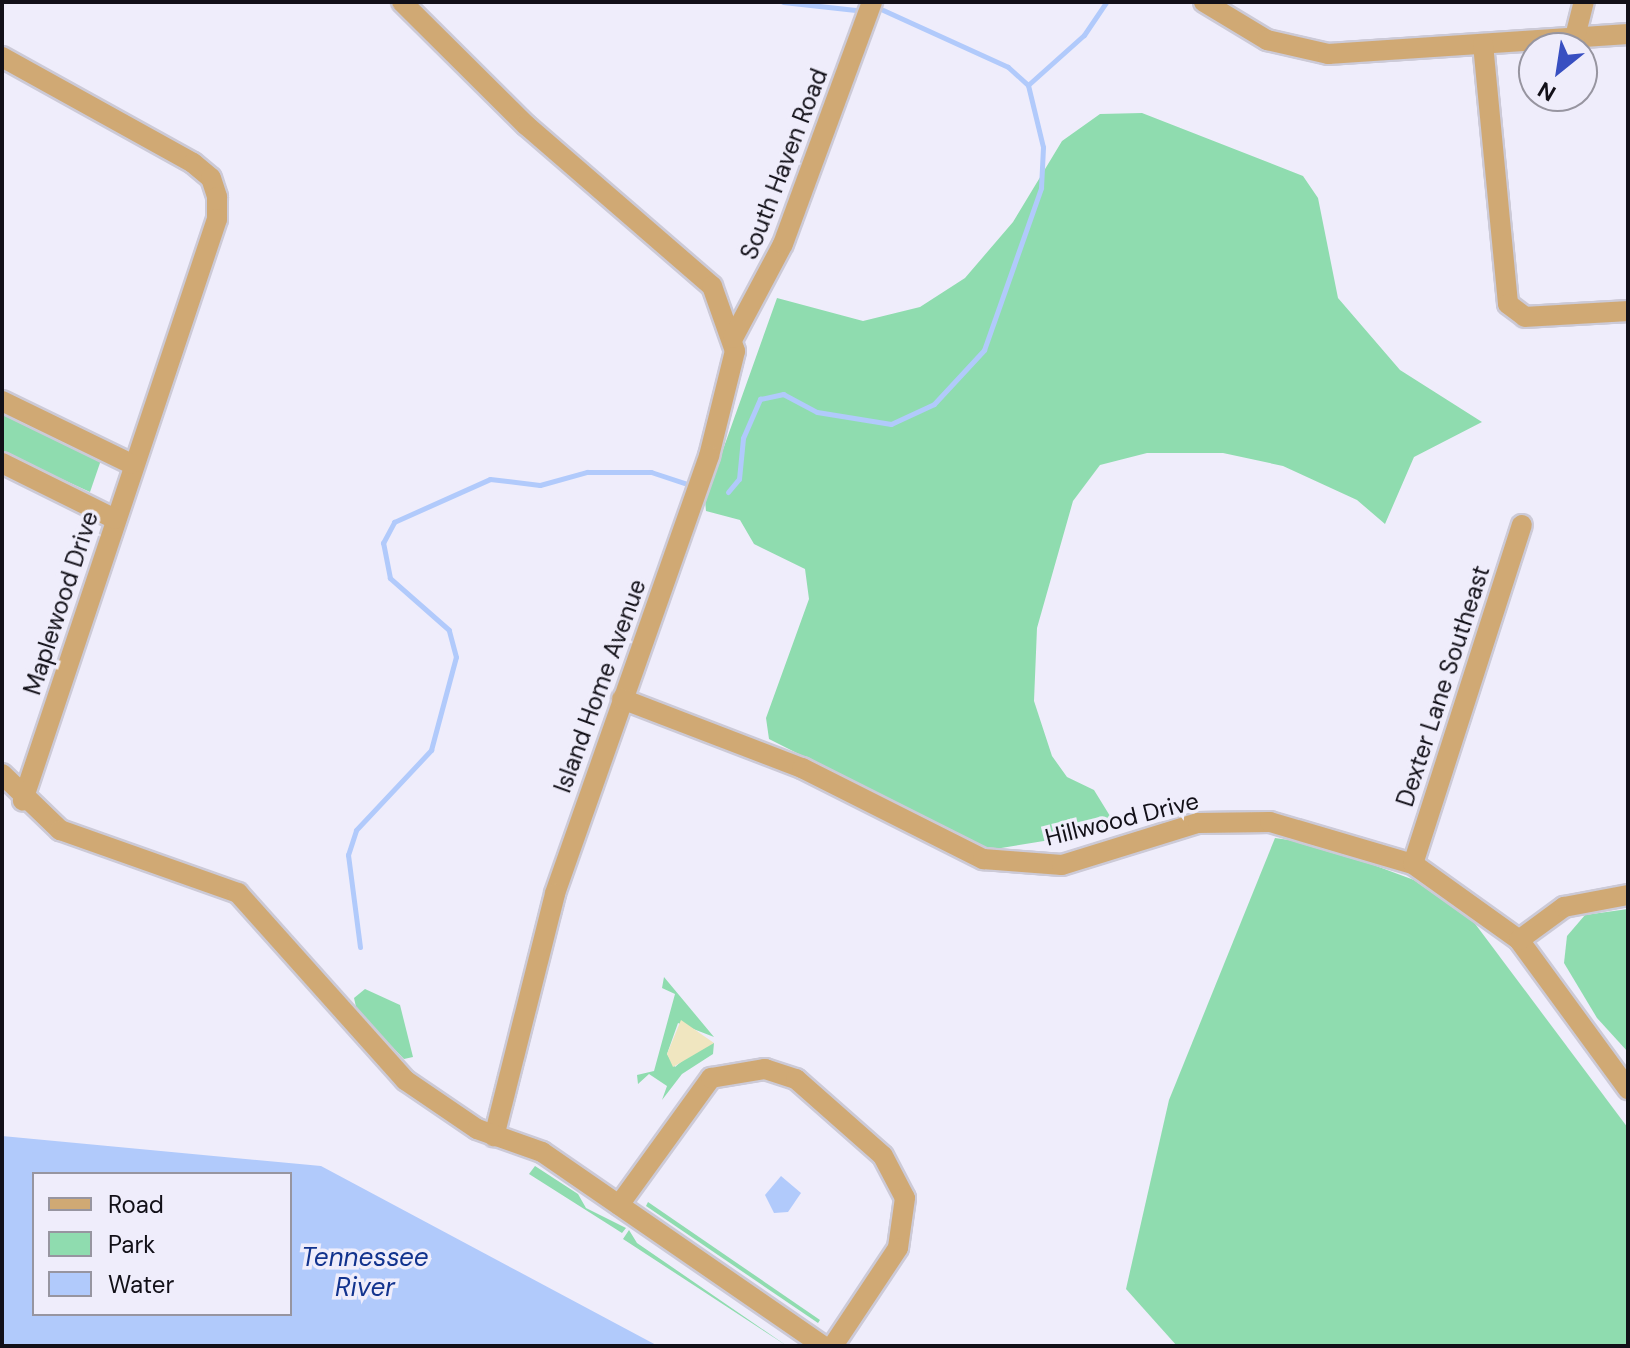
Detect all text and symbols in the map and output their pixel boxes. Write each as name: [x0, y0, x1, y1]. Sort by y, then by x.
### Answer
north arrow: [1518, 32, 1598, 112]
street label: South Haven Road: [734, 64, 834, 264]
text: N: [1533, 75, 1561, 108]
street label: Maplewood Drive: [18, 508, 104, 698]
street label: Dexter Lane Southeast: [1390, 562, 1496, 810]
street label: Island Home Avenue: [548, 575, 652, 797]
street label: Hillwood Drive: [1042, 786, 1202, 852]
legend: [32, 1172, 292, 1316]
text: Road: [108, 1189, 164, 1220]
text: Park: [108, 1229, 155, 1260]
water label: Tennessee River: [301, 1242, 429, 1304]
text: Water: [108, 1269, 174, 1300]

